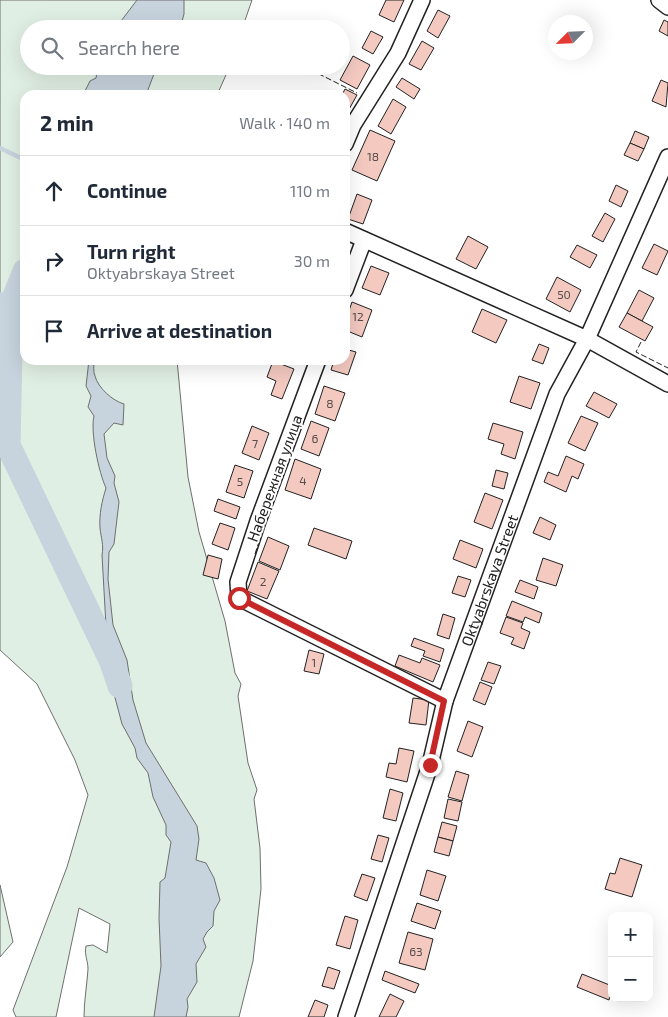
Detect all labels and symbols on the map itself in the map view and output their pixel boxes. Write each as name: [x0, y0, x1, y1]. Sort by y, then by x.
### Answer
north arrow: [548, 15, 593, 60]
house number: 18: [367, 149, 379, 163]
house number: 50: [557, 287, 571, 301]
house number: 12: [352, 309, 364, 323]
house number: 8: [326, 396, 334, 410]
street label: Набережная улица: [243, 412, 306, 544]
house number: 6: [312, 431, 319, 445]
house number: 7: [252, 436, 258, 450]
house number: 4: [299, 473, 307, 487]
house number: 5: [237, 474, 243, 488]
street label: Oktyabrskaya Street: [457, 512, 521, 648]
house number: 2: [260, 574, 267, 588]
route start: [228, 587, 251, 610]
house number: 1: [312, 655, 316, 669]
route end: [419, 754, 442, 777]
house number: 63: [409, 944, 423, 958]

